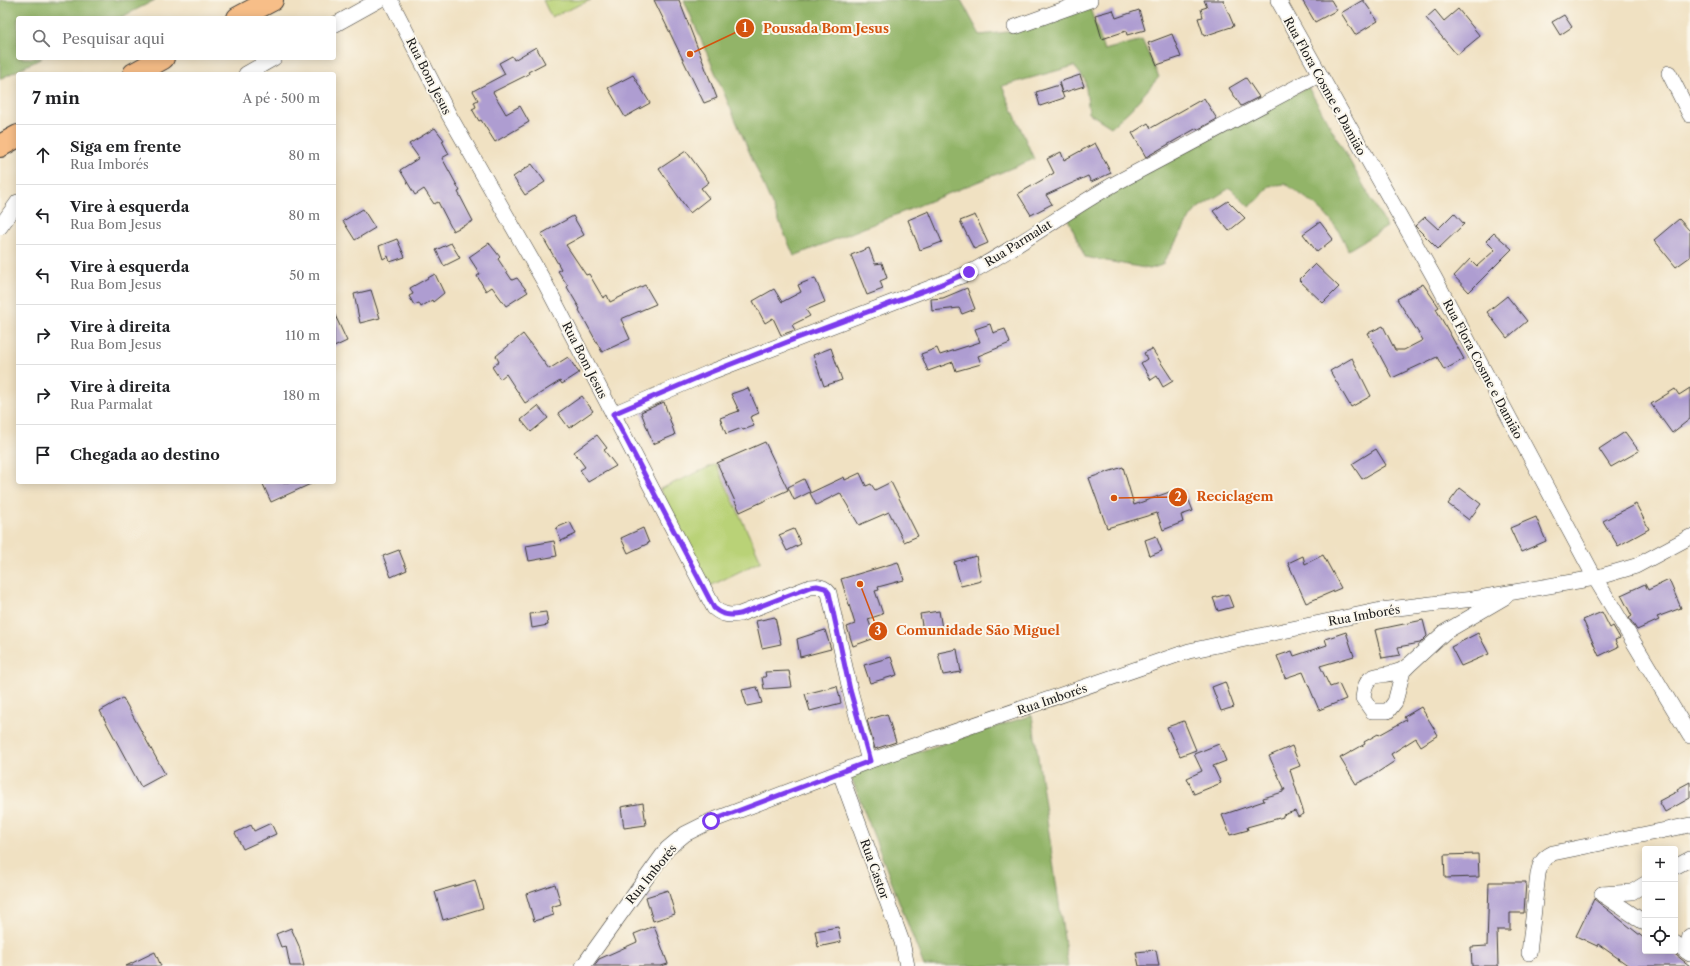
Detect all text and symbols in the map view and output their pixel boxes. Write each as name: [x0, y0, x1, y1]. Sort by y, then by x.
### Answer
street label: Rua Flora Cosme e Damião: [1281, 14, 1369, 158]
search box: [16, 16, 336, 60]
callout: Pousada Bom Jesus: [735, 16, 897, 41]
text: 1: [742, 20, 748, 35]
text: Pousada Bom Jesus: [763, 20, 889, 36]
icon: search: [30, 27, 52, 49]
text: Pesquisar aqui: [62, 29, 165, 48]
street label: Rua Bom Jesus: [403, 35, 455, 117]
text: 7 min: [32, 88, 80, 108]
text: A pé · 500 m: [242, 90, 320, 106]
text: Siga em frente: [70, 137, 181, 156]
icon: ahead: [32, 144, 54, 166]
text: 80 m: [288, 147, 320, 163]
text: Rua Imborés: [70, 156, 149, 172]
text: Vire à esquerda: [70, 197, 189, 216]
icon: left: [32, 204, 54, 226]
text: 80 m: [288, 207, 320, 223]
text: Rua Bom Jesus: [70, 216, 161, 232]
street label: Rua Parmalat: [982, 216, 1055, 270]
text: Vire à esquerda: [70, 257, 189, 276]
route end: [960, 263, 978, 281]
icon: left: [32, 264, 54, 286]
text: 50 m: [289, 267, 320, 283]
text: Rua Bom Jesus: [70, 276, 161, 292]
street label: Rua Flora Cosme e Damião: [1440, 297, 1526, 441]
text: Vire à direita: [70, 317, 170, 336]
street label: Rua Bom Jesus: [559, 319, 611, 401]
icon: right: [32, 324, 54, 346]
text: 110 m: [285, 327, 320, 343]
text: Rua Bom Jesus: [70, 336, 161, 352]
text: Vire à direita: [70, 377, 170, 396]
icon: right: [32, 384, 54, 406]
text: 180 m: [283, 387, 320, 403]
text: Rua Parmalat: [70, 396, 153, 412]
icon: arrive: [32, 444, 54, 466]
text: Chegada ao destino: [70, 445, 220, 464]
callout: Reciclagem: [1168, 484, 1281, 509]
text: Reciclagem: [1197, 488, 1273, 504]
text: 2: [1174, 489, 1182, 504]
street label: Rua Imborés: [1327, 601, 1401, 629]
callout: Comunidade São Miguel: [868, 618, 1068, 643]
text: Comunidade São Miguel: [896, 622, 1060, 638]
text: 3: [875, 623, 882, 638]
street label: Rua Imborés: [1015, 680, 1089, 718]
route start: [702, 812, 720, 830]
street label: Rua Castor: [857, 837, 893, 901]
street label: Rua Imborés: [622, 841, 680, 907]
map controls: [1642, 846, 1678, 954]
button: +: [1642, 846, 1678, 882]
button: −: [1642, 882, 1678, 918]
button: locate: [1642, 918, 1678, 954]

